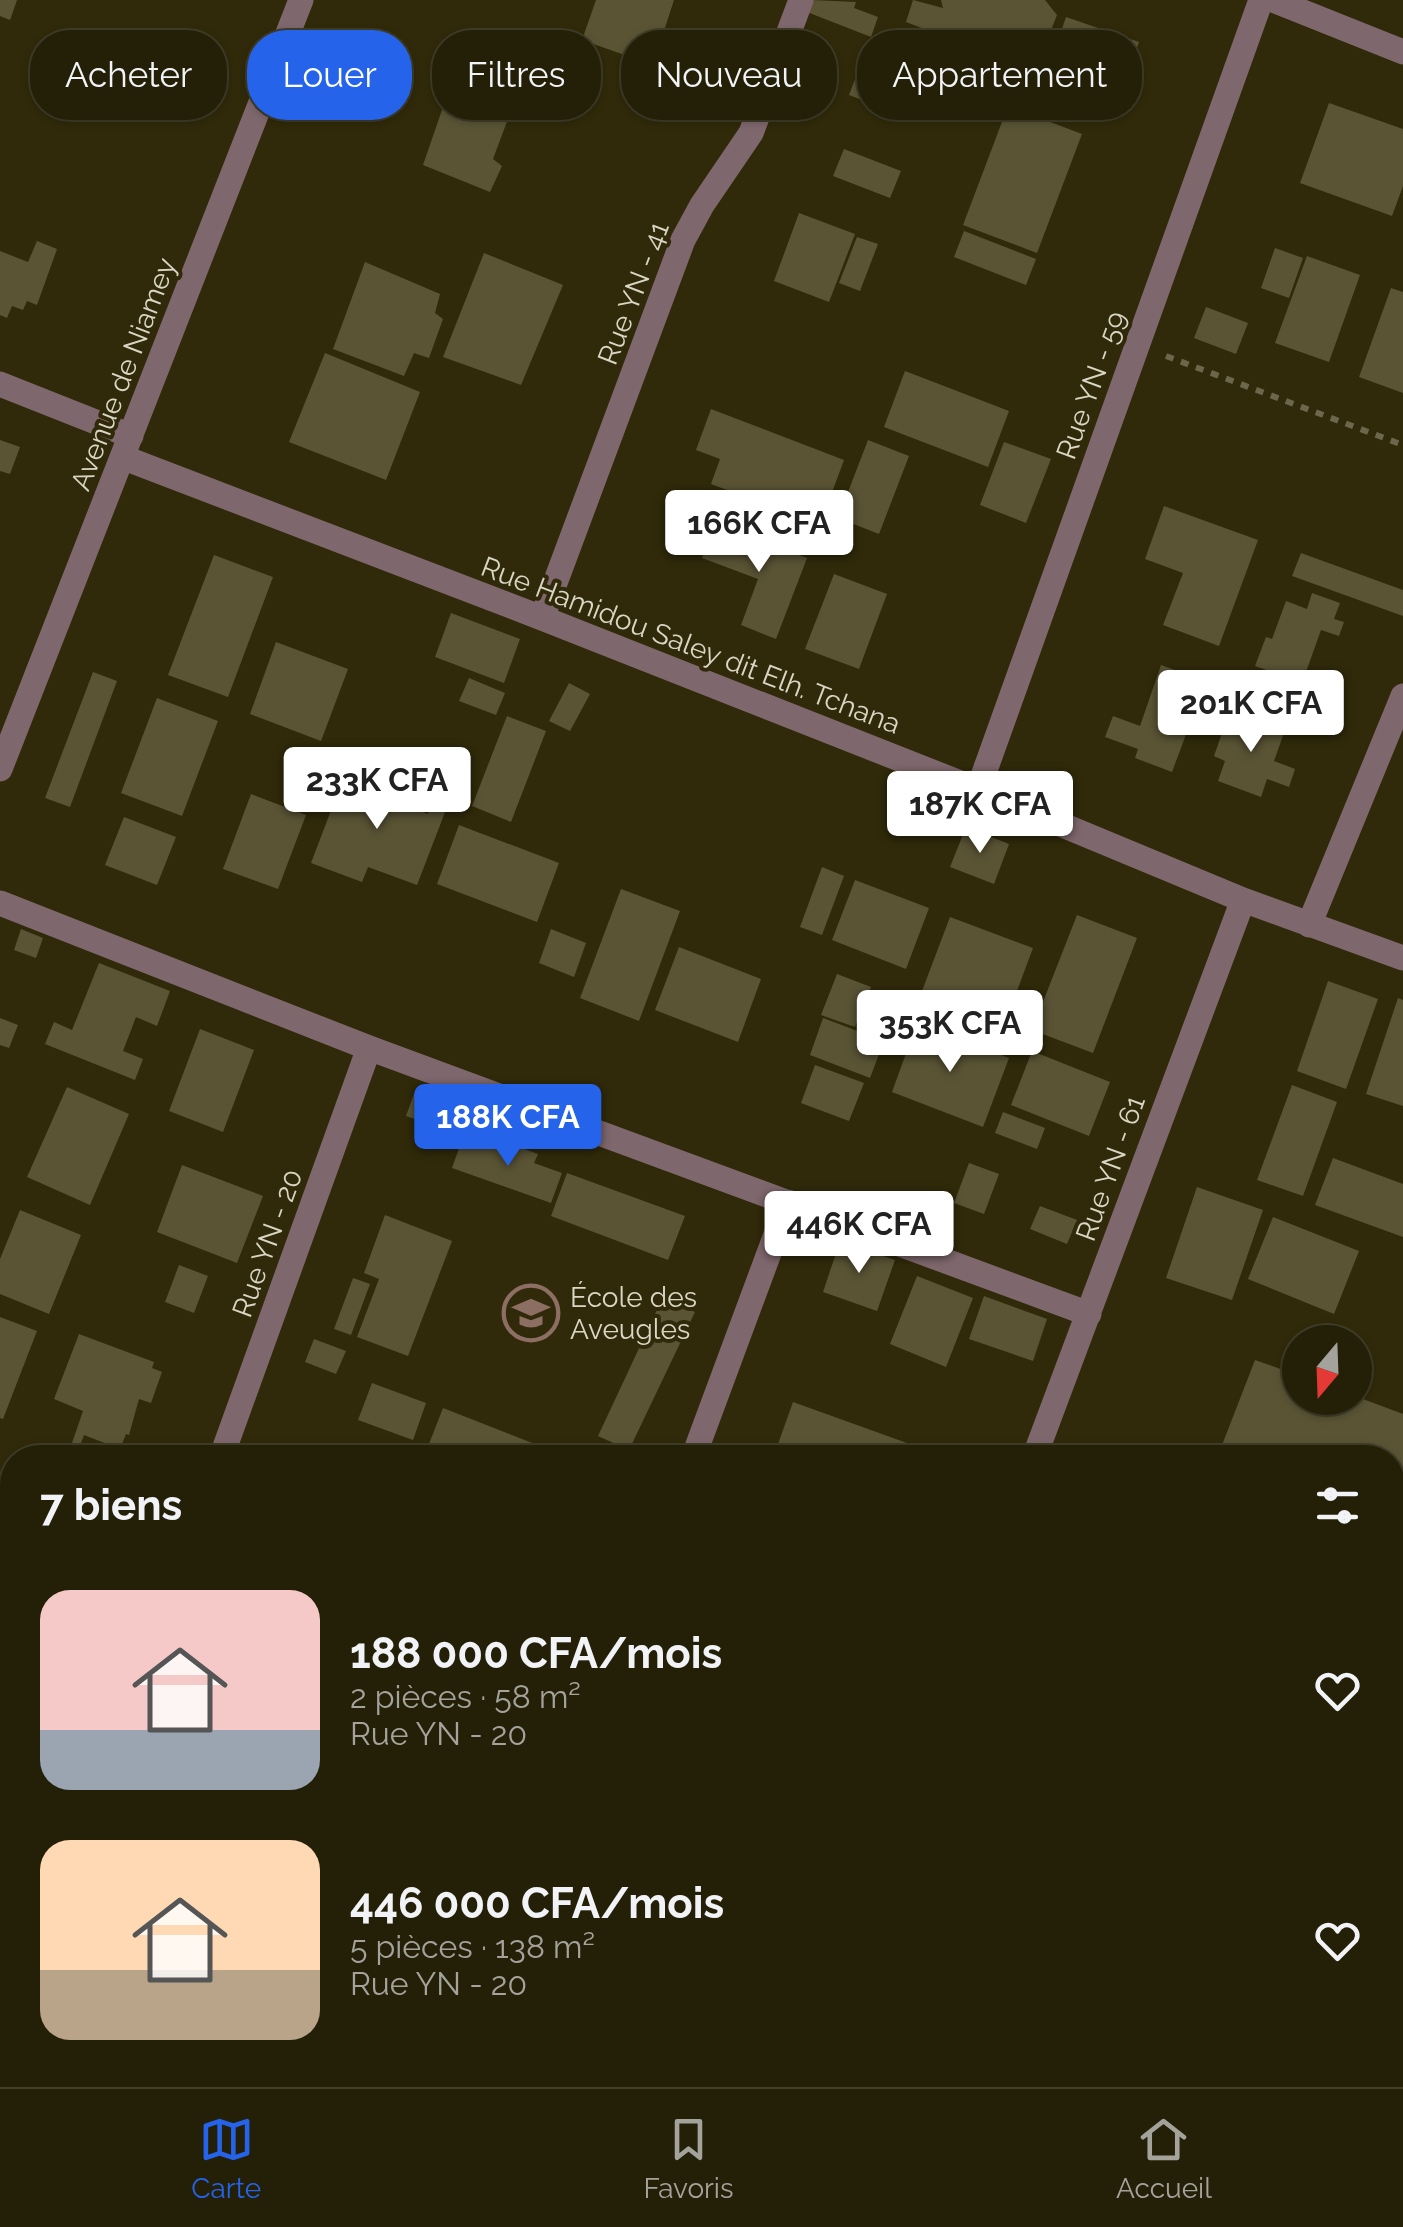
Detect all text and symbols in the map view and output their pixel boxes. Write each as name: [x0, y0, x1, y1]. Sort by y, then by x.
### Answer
chip: Acheter: [30, 30, 227, 120]
chip: Louer: [247, 30, 412, 120]
chip: Filtres: [432, 30, 601, 120]
chip: Nouveau: [621, 30, 837, 120]
chip: Appartement: [857, 30, 1142, 120]
street label: Rue YN - 41: [591, 217, 676, 369]
street label: Avenue de Niamey: [64, 253, 183, 495]
street label: Rue YN - 59: [1049, 307, 1133, 464]
pin: 166K CFA: [656, 490, 862, 575]
text: 166K CFA: [687, 504, 831, 541]
street label: Rue Hamidou Saley dit Elh. Tchana: [477, 550, 905, 741]
pin: 201K CFA: [1148, 670, 1354, 755]
text: 201K CFA: [1180, 684, 1322, 721]
pin: 233K CFA: [274, 747, 480, 832]
text: 233K CFA: [306, 761, 448, 798]
pin: 187K CFA: [877, 771, 1083, 856]
text: 187K CFA: [909, 785, 1051, 822]
pin: 353K CFA: [847, 990, 1053, 1075]
text: 353K CFA: [879, 1004, 1021, 1041]
pin: 188K CFA: [405, 1084, 611, 1169]
street label: Rue YN - 61: [1069, 1091, 1152, 1245]
text: 188K CFA: [436, 1098, 580, 1135]
street label: Rue YN - 20: [225, 1165, 309, 1322]
pin: 446K CFA: [756, 1191, 962, 1276]
text: 446K CFA: [787, 1205, 931, 1242]
place label: École des Aveugles: [570, 1281, 697, 1346]
school or university icon: École des Aveugles: [501, 1283, 561, 1343]
north arrow: [1282, 1325, 1372, 1415]
map controls: [1282, 1325, 1372, 1415]
icon: filters: [1310, 1478, 1365, 1533]
text: 7 biens: [40, 1481, 182, 1530]
text: 188 000 CFA/mois: [350, 1629, 722, 1678]
icon: home: [120, 1630, 240, 1750]
icon: heart: [1310, 1663, 1365, 1718]
text: 2 pièces · 58 m²: [350, 1678, 581, 1715]
text: Rue YN - 20: [350, 1715, 527, 1752]
text: 446 000 CFA/mois: [350, 1879, 724, 1928]
icon: home: [120, 1880, 240, 2000]
icon: heart: [1310, 1913, 1365, 1968]
text: 5 pièces · 138 m²: [350, 1928, 595, 1965]
text: Rue YN - 20: [350, 1965, 527, 2002]
tab: Carte: [191, 2112, 261, 2205]
tab: Favoris: [643, 2112, 734, 2205]
tab: Accueil: [1116, 2112, 1212, 2205]

